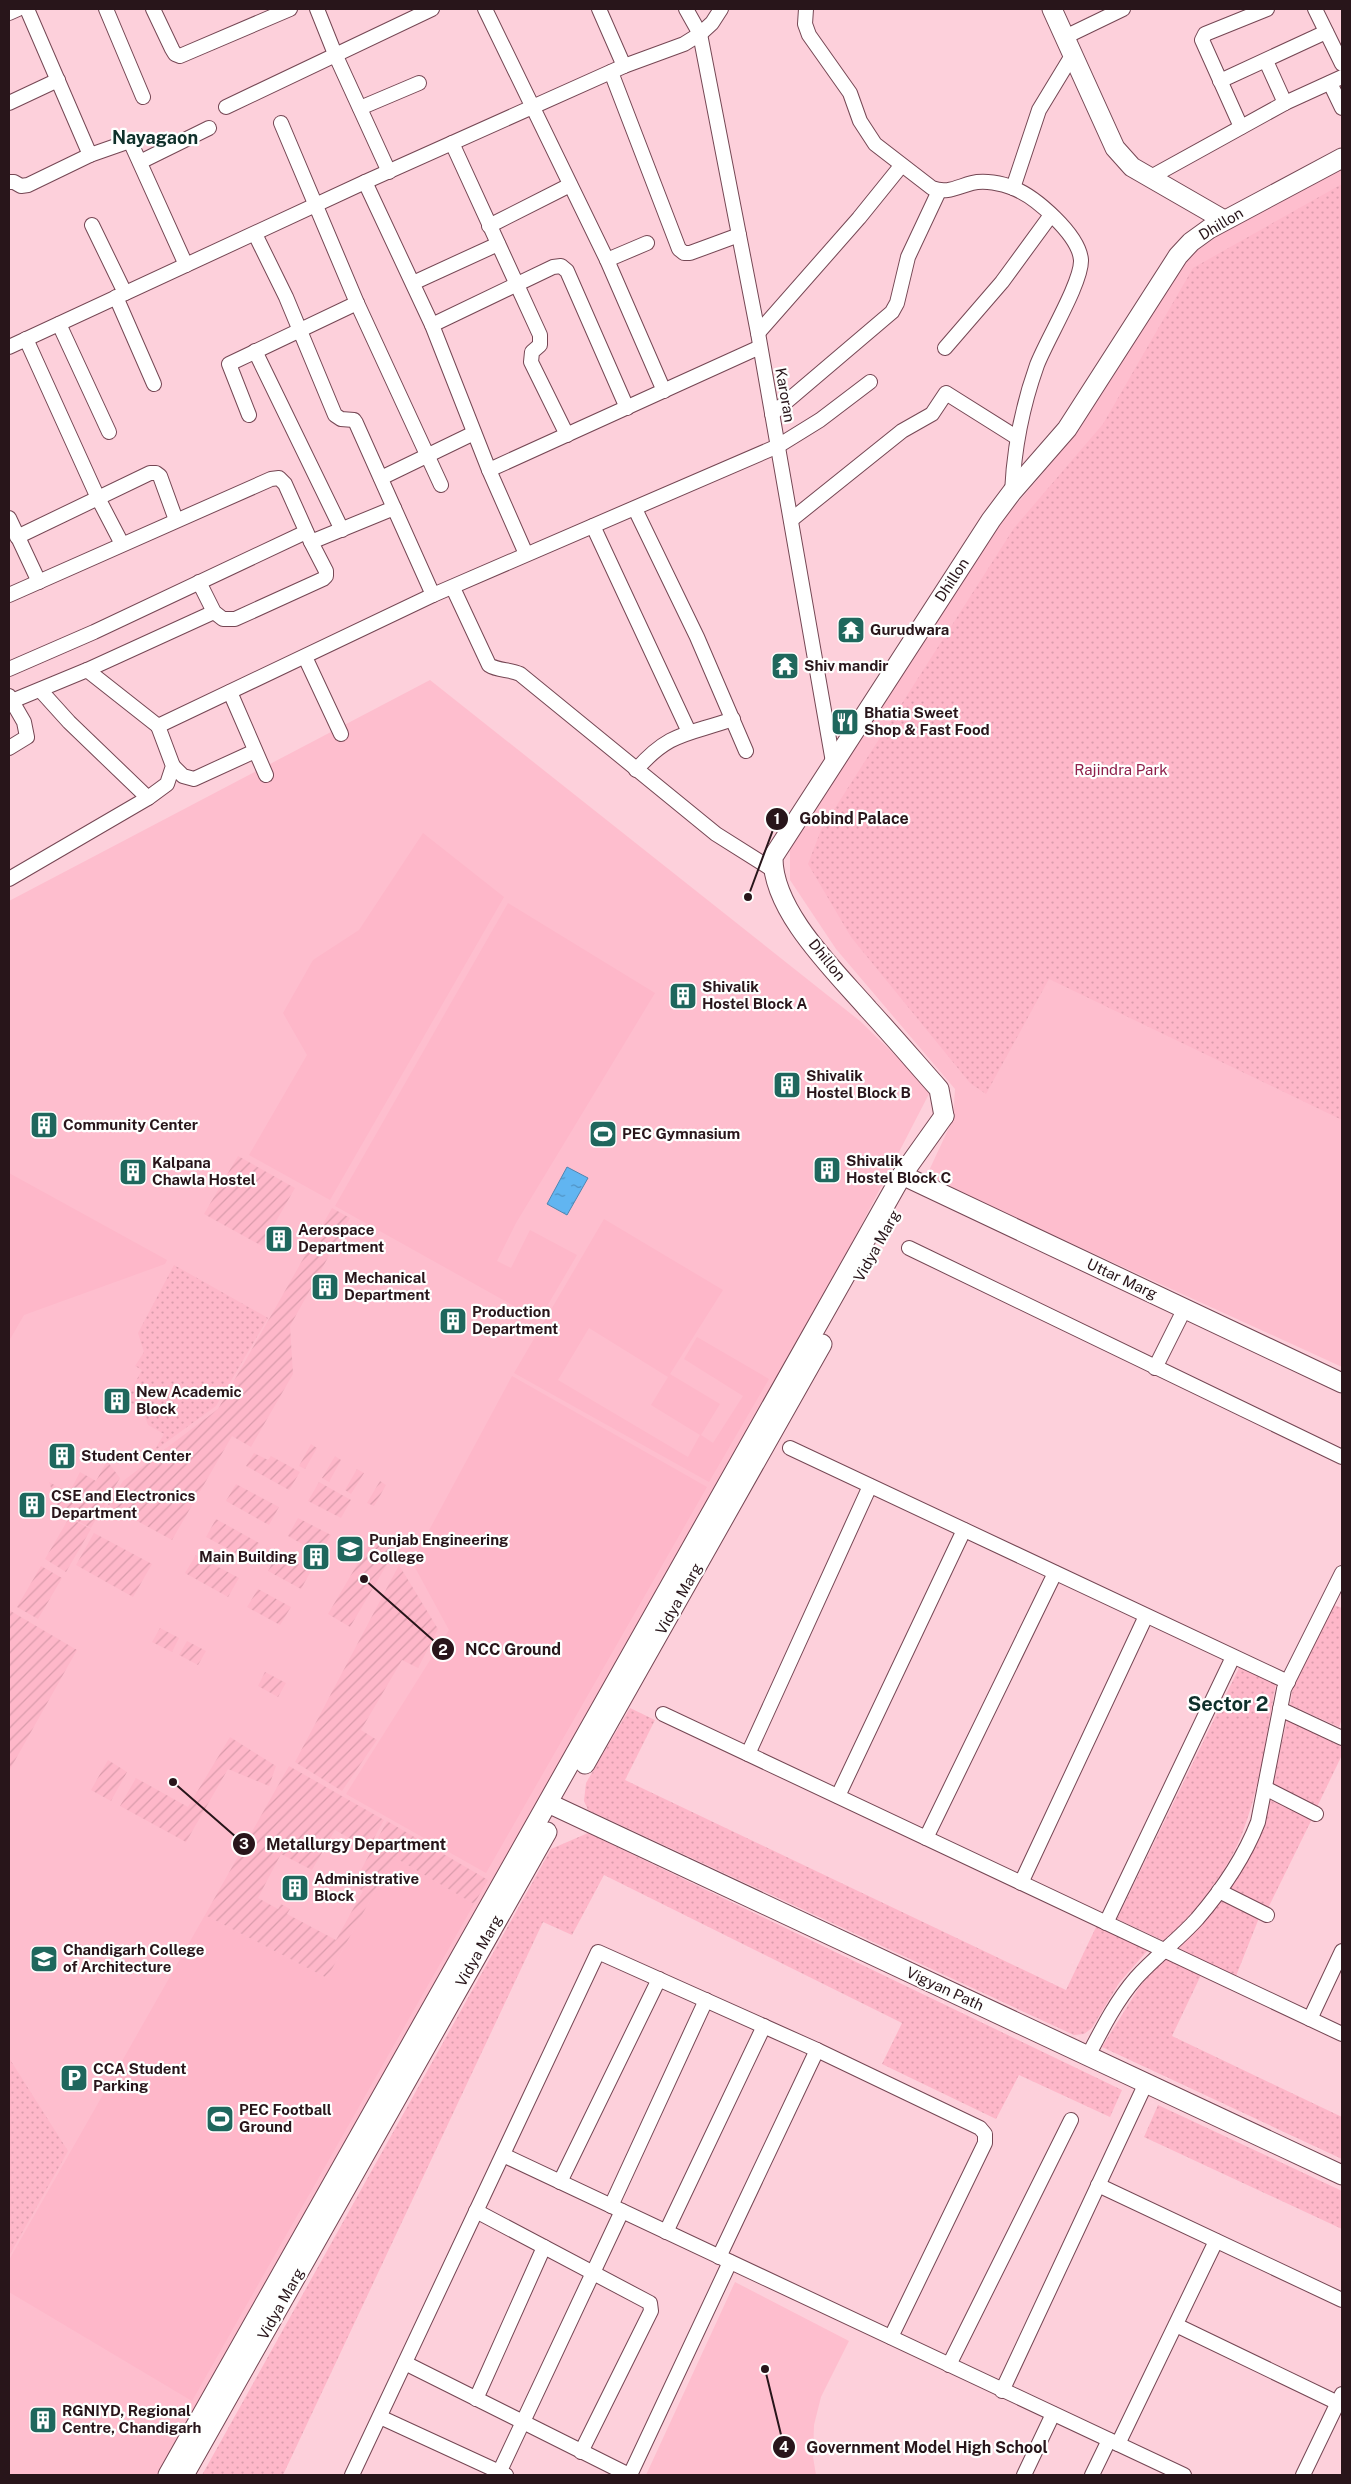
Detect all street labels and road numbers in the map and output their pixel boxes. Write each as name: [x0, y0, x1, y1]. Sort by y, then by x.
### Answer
street label: Dhillon: [1196, 204, 1246, 243]
street label: Karoran: [772, 366, 799, 424]
street label: Dhillon: [931, 555, 972, 605]
street label: Dhillon: [806, 935, 849, 984]
street label: Vidya Marg: [850, 1207, 903, 1284]
street label: Uttar Marg: [1084, 1255, 1160, 1302]
street label: Vidya Marg: [652, 1560, 705, 1637]
street label: Vidya Marg: [452, 1912, 505, 1989]
street label: Vigyan Path: [904, 1963, 987, 2014]
street label: Vidya Marg: [254, 2265, 307, 2342]

